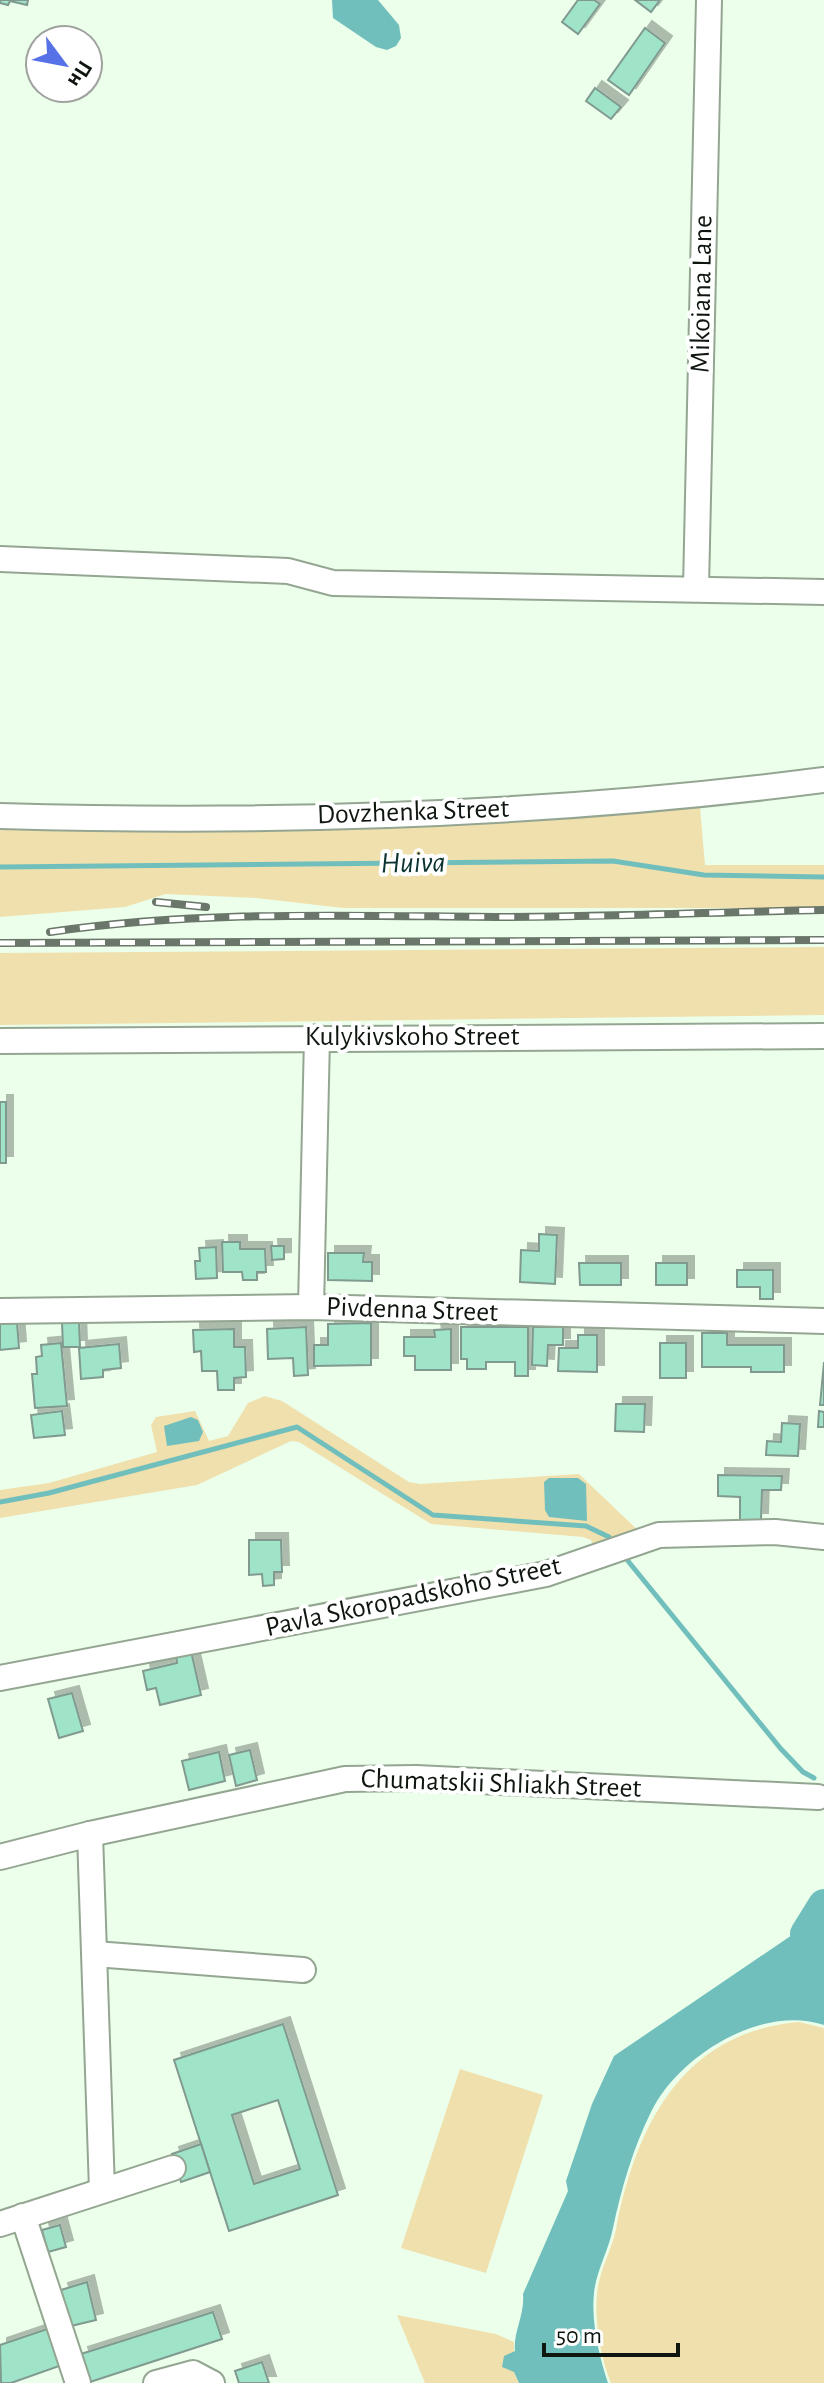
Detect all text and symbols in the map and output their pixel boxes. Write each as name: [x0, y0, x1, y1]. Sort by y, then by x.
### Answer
north arrow: [24, 24, 104, 104]
text: Пн: [64, 57, 97, 91]
street label: Mikoiana Lane: [687, 215, 717, 373]
street label: Dovzhenka Street: [316, 795, 510, 829]
water label: Huiva: [380, 847, 446, 879]
street label: Kulykivskoho Street: [305, 1023, 519, 1051]
street label: Pivdenna Street: [325, 1293, 499, 1327]
street label: Pavla Skoropadskoho Street: [263, 1552, 563, 1642]
street label: Chumatskii Shliakh Street: [360, 1765, 642, 1803]
scale bar: [544, 2307, 678, 2357]
text: 50 m: [556, 2324, 602, 2348]

